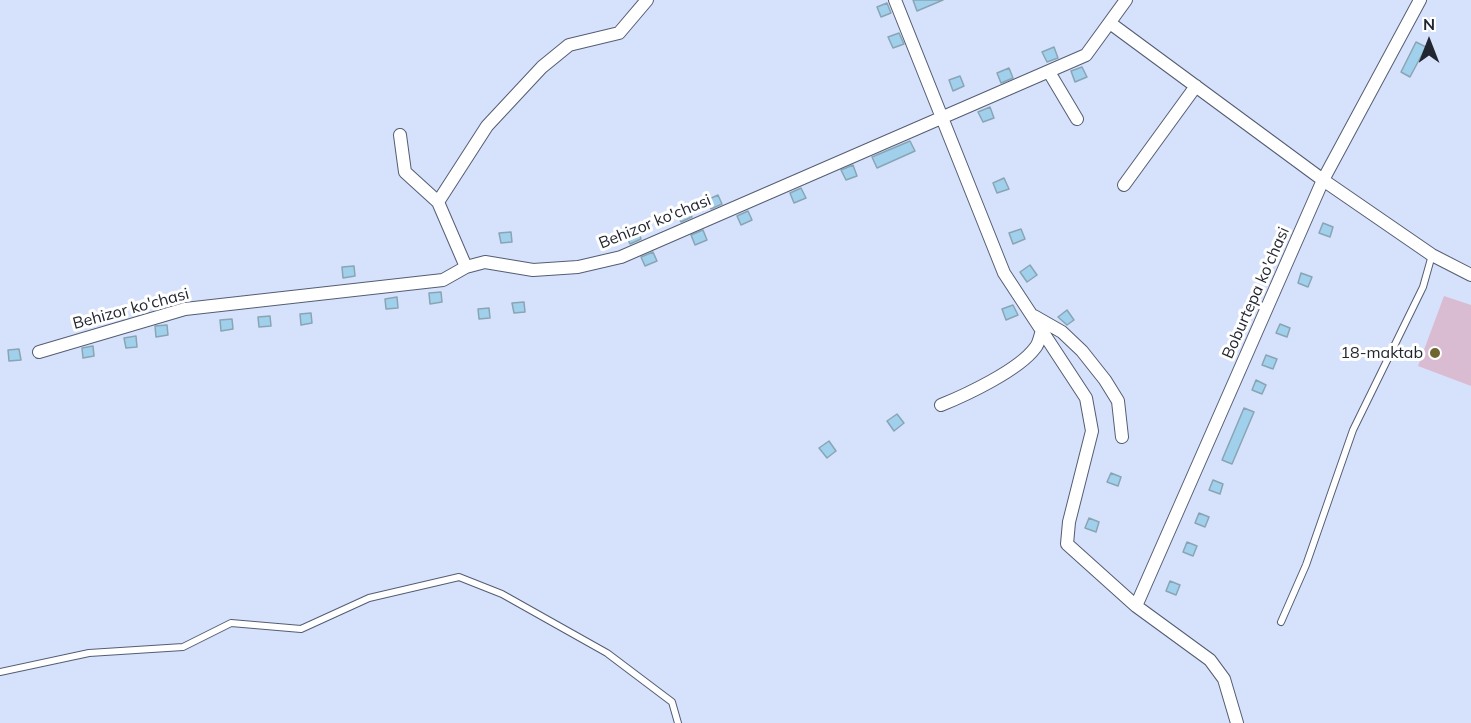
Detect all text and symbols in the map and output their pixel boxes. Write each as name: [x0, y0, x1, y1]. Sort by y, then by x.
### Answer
north arrow: [1399, 12, 1459, 72]
text: N: [1423, 14, 1435, 34]
street label: Behizor ko'chasi: [596, 191, 714, 253]
street label: Boburtepa ko'chasi: [1218, 224, 1294, 362]
street label: Behizor ko'chasi: [71, 284, 191, 334]
place label: 18-maktab: [1340, 343, 1423, 363]
marker: 18-maktab: [1428, 346, 1442, 360]

